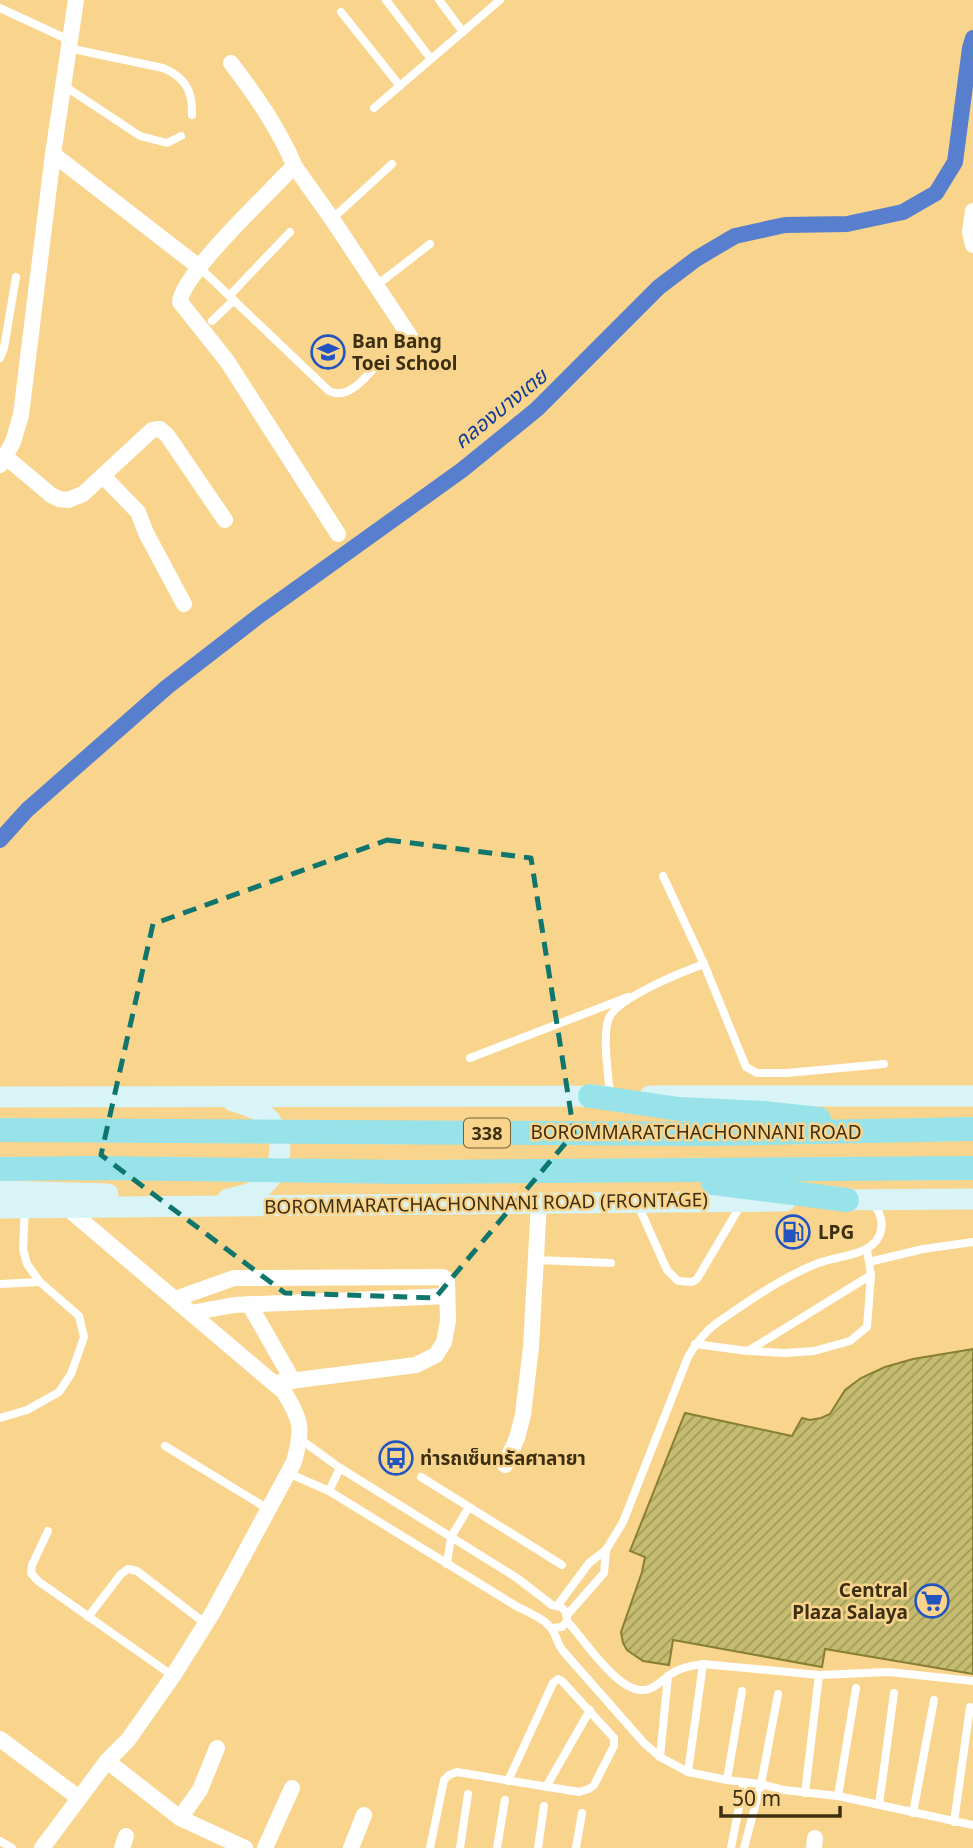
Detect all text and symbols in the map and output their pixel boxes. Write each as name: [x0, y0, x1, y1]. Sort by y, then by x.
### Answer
place label: Ban Bang Toei School: [352, 328, 458, 376]
school or university icon: Ban Bang Toei School: [309, 333, 347, 371]
water label: คลองบางเตย: [447, 361, 554, 454]
road number: 338: [464, 1118, 510, 1148]
street label: BOROMMARATCHACHONNANI ROAD: [530, 1119, 862, 1145]
street label: BOROMMARATCHACHONNANI ROAD (FRONTAGE): [264, 1186, 708, 1220]
fuel station icon: LPG: [774, 1213, 812, 1251]
place label: LPG: [818, 1219, 854, 1245]
bus stop icon: ท่ารถเซ็นทรัลศาลายา: [377, 1439, 415, 1477]
place label: ท่ารถเซ็นทรัลศาลายา: [420, 1445, 586, 1471]
place label: Central Plaza Salaya: [792, 1577, 908, 1625]
supermarket icon: Central Plaza Salaya: [913, 1582, 951, 1620]
scale bar: [721, 1774, 840, 1818]
text: 50 m: [732, 1784, 781, 1812]

